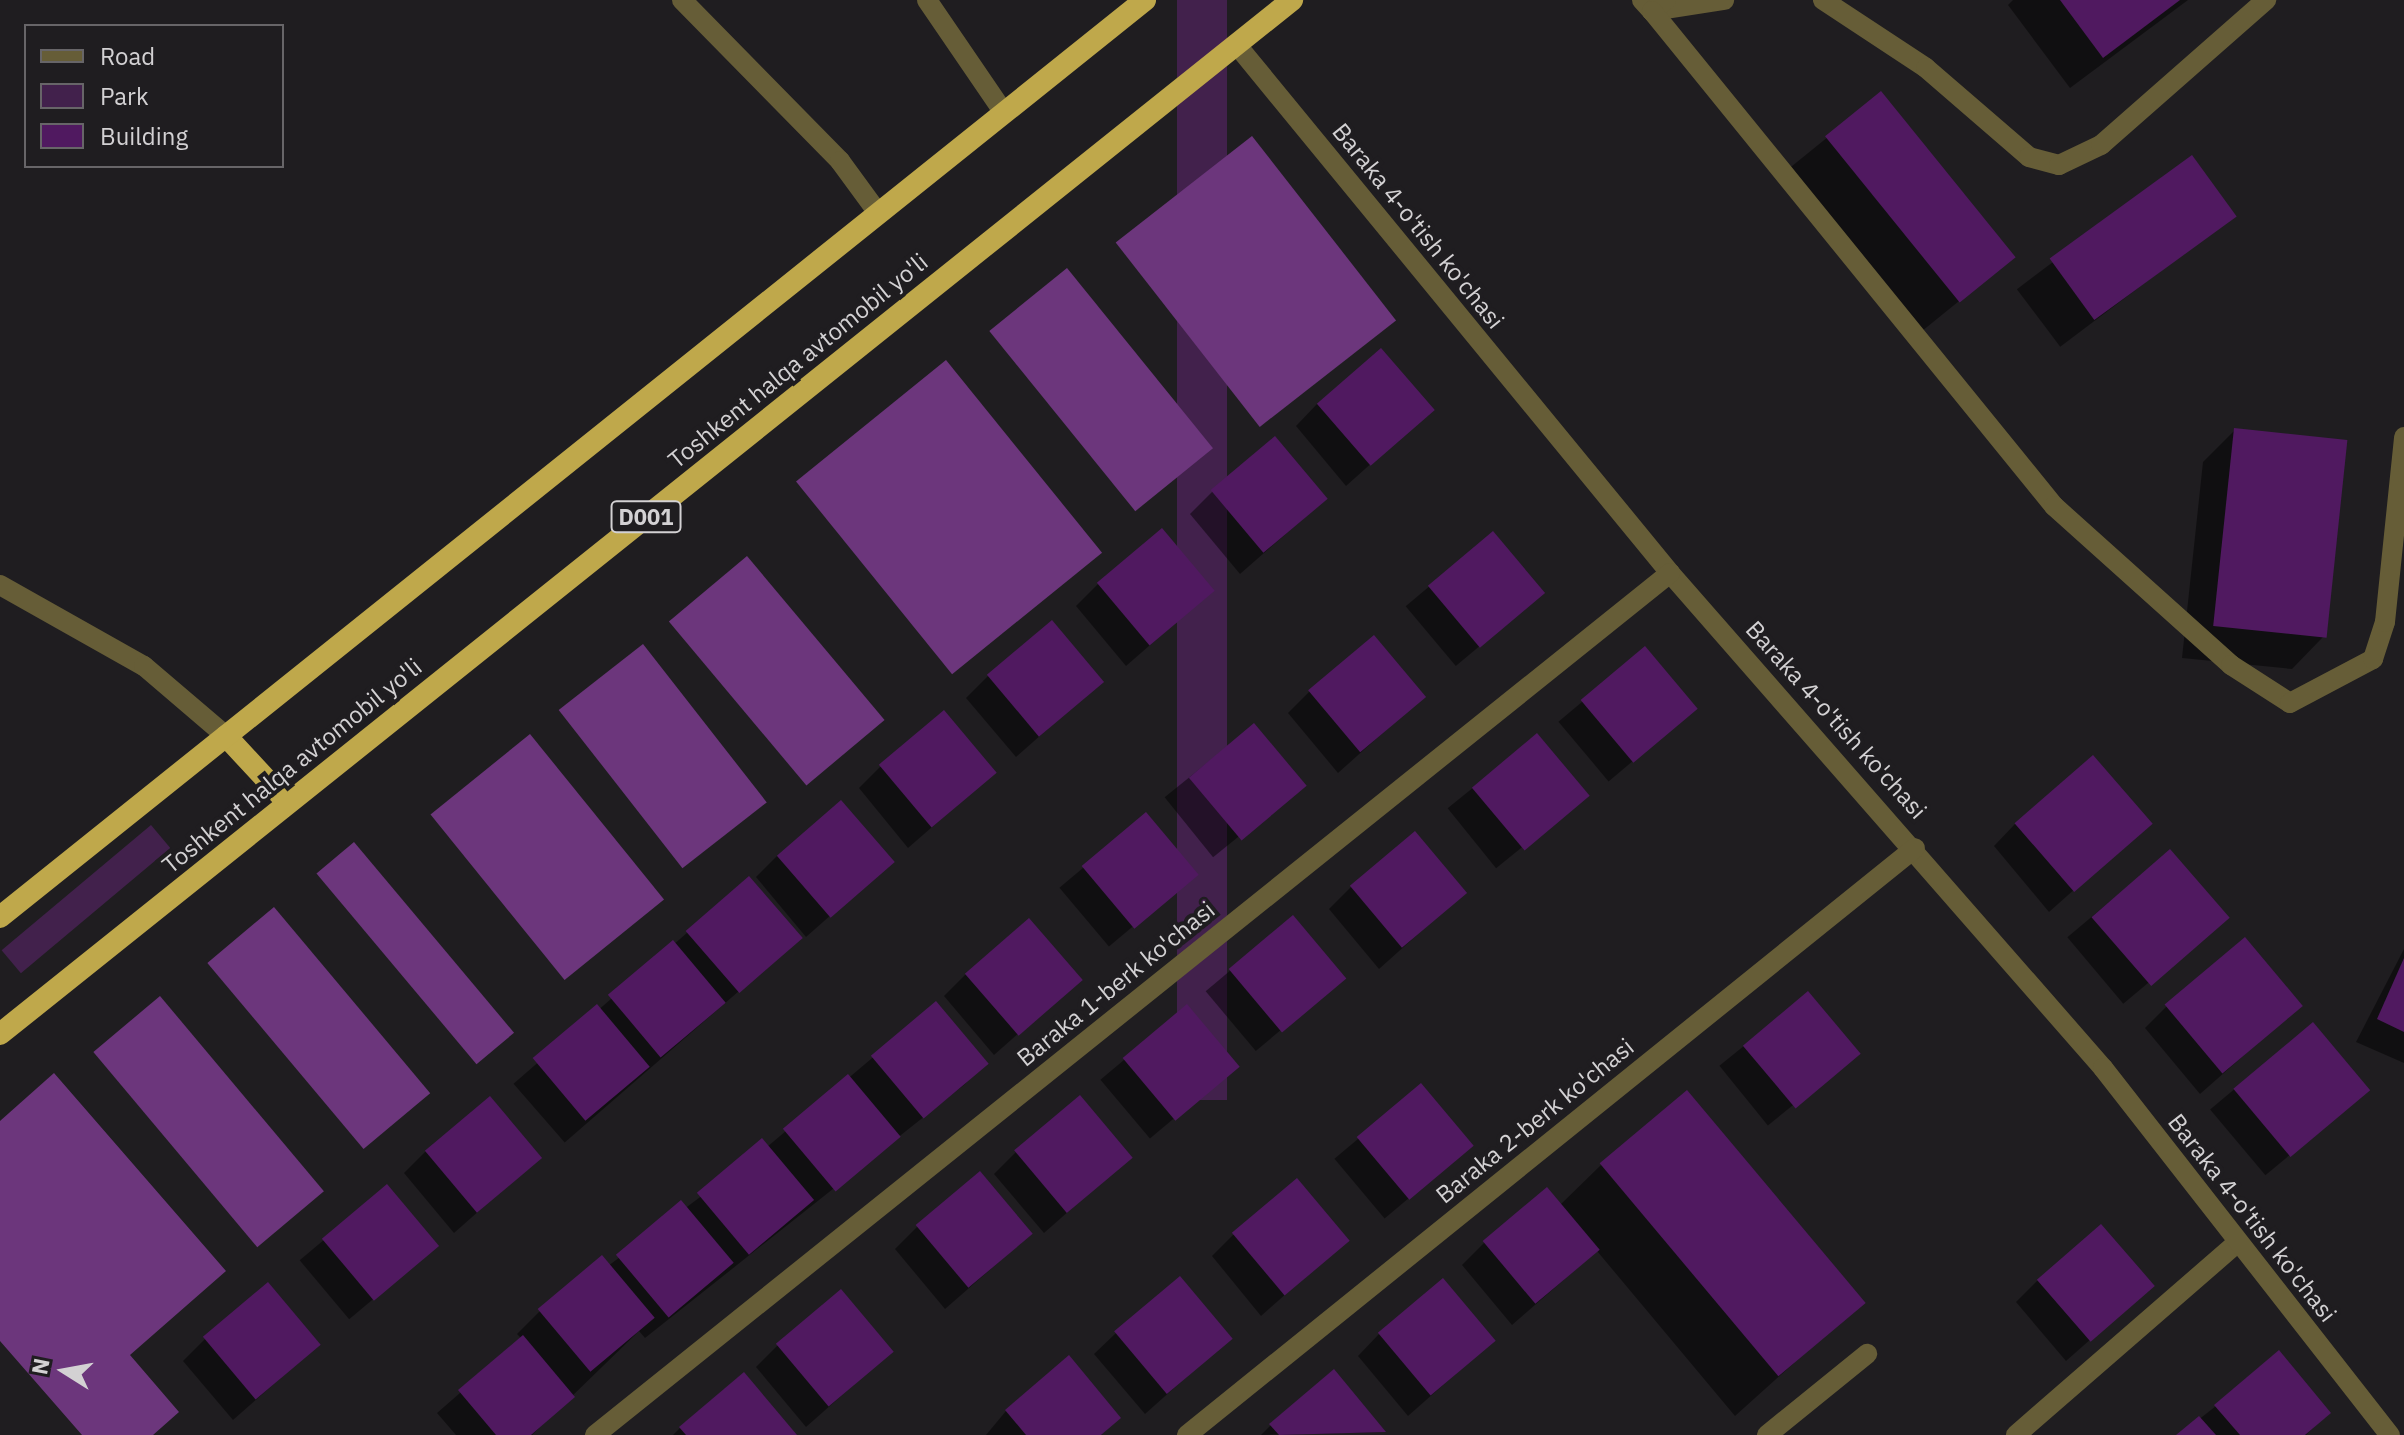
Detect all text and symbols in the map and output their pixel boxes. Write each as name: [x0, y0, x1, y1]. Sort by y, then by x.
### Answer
legend: [24, 24, 284, 168]
text: Road: [100, 40, 155, 72]
text: Park: [100, 80, 149, 112]
street label: Baraka 4-o'tish ko'chasi: [1326, 117, 1510, 335]
text: Building: [100, 120, 188, 152]
street label: Toshkent halqa avtomobil yo'li: [663, 247, 933, 475]
road number: D001: [610, 499, 682, 535]
street label: Baraka 4-o'tish ko'chasi: [1740, 615, 1932, 825]
street label: Toshkent halqa avtomobil yo'li: [157, 652, 427, 880]
street label: Baraka 1-berk ko'chasi: [1011, 895, 1221, 1073]
street label: Baraka 2-berk ko'chasi: [1430, 1032, 1640, 1210]
street label: Baraka 4-o'tish ko'chasi: [2162, 1108, 2342, 1328]
north arrow: [24, 1331, 104, 1411]
text: N: [24, 1356, 56, 1377]

